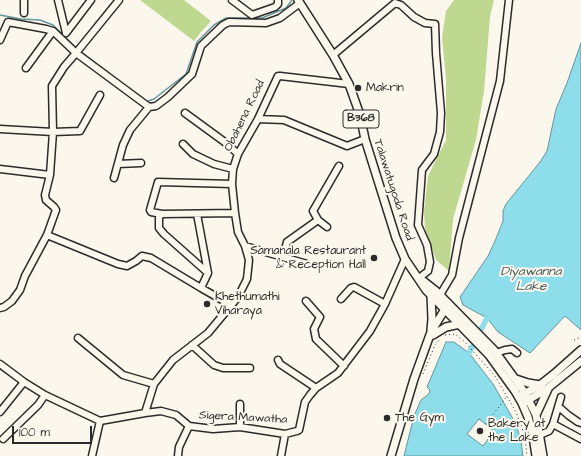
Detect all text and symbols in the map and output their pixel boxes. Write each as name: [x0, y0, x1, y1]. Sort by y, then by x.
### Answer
street label: Obahena Road: [221, 78, 269, 154]
place label: Makrin: [366, 81, 404, 95]
marker: Makrin: [353, 83, 363, 93]
road number: B368: [343, 110, 379, 128]
street label: Talawatugoda Road: [370, 137, 416, 243]
place label: Samanala Restaurant & Reception Hall: [250, 244, 366, 272]
marker: Samanala Restaurant & Reception Hall: [369, 253, 379, 263]
water label: Diyawanna Lake: [501, 264, 561, 295]
place label: Khethumathi Viharaya: [215, 290, 280, 318]
marker: Khethumathi Viharaya: [202, 299, 212, 309]
street label: Sigera Mawatha: [198, 408, 288, 428]
place label: The Gym: [395, 411, 444, 425]
marker: The Gym: [382, 413, 392, 423]
place label: Bakery at the Lake: [488, 417, 545, 445]
scale bar: [14, 418, 94, 444]
text: 100 m: [19, 424, 50, 441]
marker: Bakery at the Lake: [475, 426, 485, 436]

